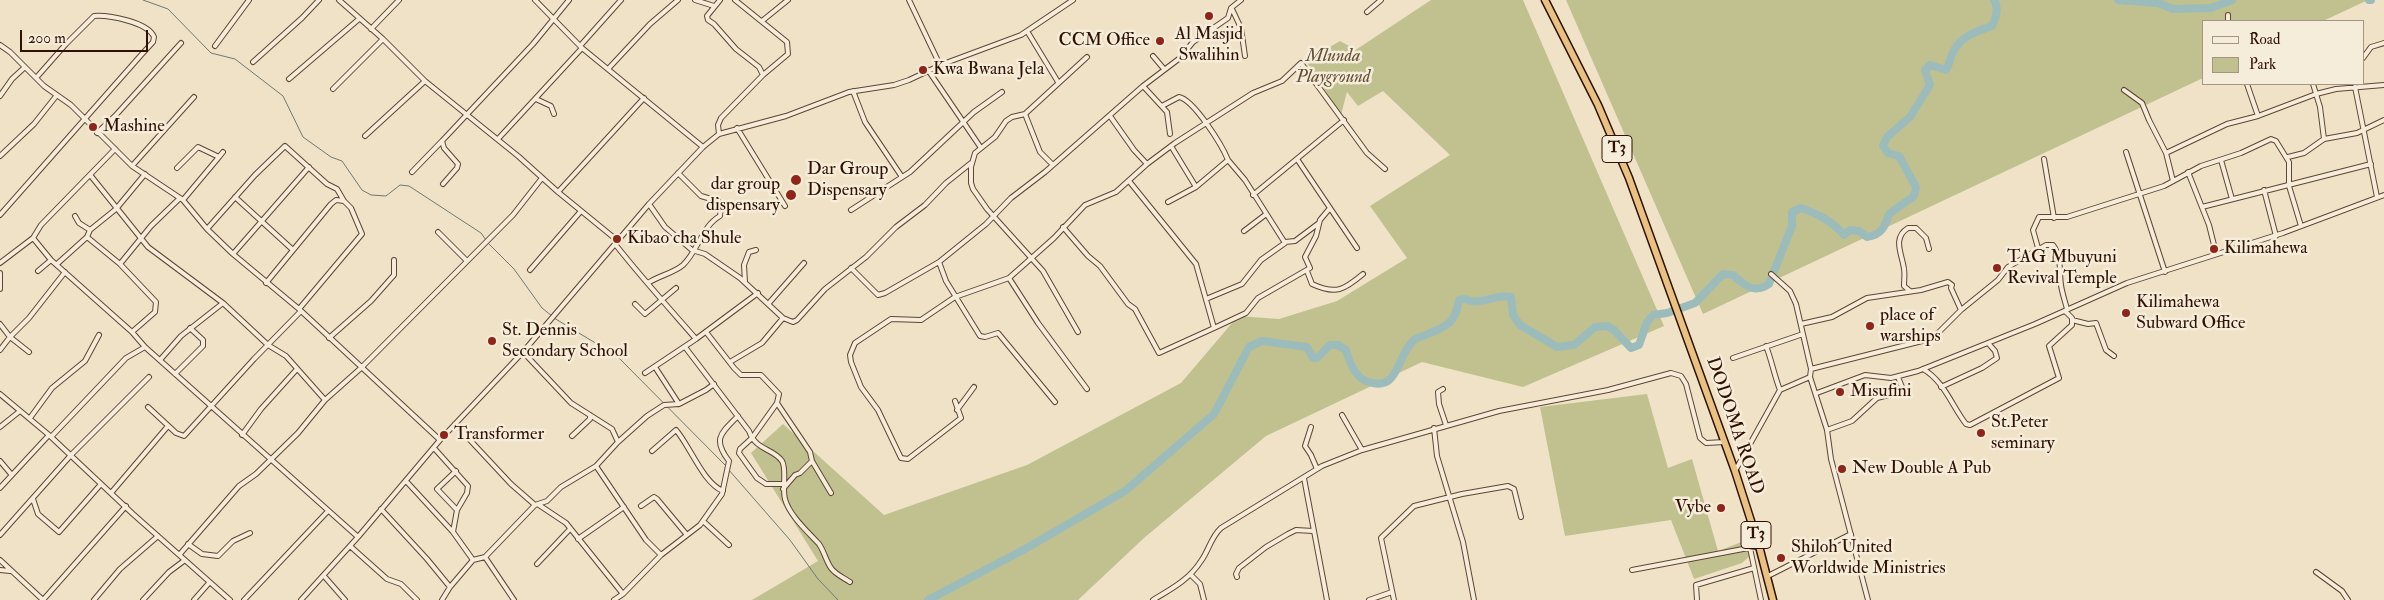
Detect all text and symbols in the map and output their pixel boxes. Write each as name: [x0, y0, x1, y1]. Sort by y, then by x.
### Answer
marker: Al Masjid Swalihin: [1203, 10, 1215, 22]
scale bar: [22, 20, 150, 52]
legend: [2202, 20, 2364, 85]
place label: Al Masjid Swalihin: [1175, 24, 1243, 66]
text: 200 m: [28, 29, 66, 48]
place label: CCM Office: [1058, 30, 1150, 52]
text: Road: [2249, 30, 2280, 49]
marker: CCM Office: [1154, 35, 1166, 47]
park label: Mlunda Playground: [1296, 46, 1370, 88]
text: Park: [2249, 55, 2276, 74]
place label: Kwa Bwana Jela: [933, 59, 1044, 81]
marker: Kwa Bwana Jela: [917, 64, 929, 76]
place label: Mashine: [103, 116, 165, 138]
marker: Mashine: [87, 121, 99, 133]
road number: T3: [1602, 136, 1632, 162]
place label: Dar Group Dispensary: [807, 159, 888, 202]
marker: Dar Group Dispensary: [789, 173, 803, 187]
place label: dar group dispensary: [706, 174, 780, 216]
marker: dar group dispensary: [784, 188, 798, 202]
place label: Kibao cha Shule: [627, 228, 742, 250]
marker: Kibao cha Shule: [611, 233, 623, 245]
place label: Kilimahewa: [2224, 238, 2308, 260]
marker: Kilimahewa: [2208, 243, 2220, 255]
place label: TAG Mbuyuni Revival Temple: [2007, 247, 2117, 290]
marker: TAG Mbuyuni Revival Temple: [1991, 262, 2003, 274]
place label: Kilimahewa Subward Office: [2136, 292, 2246, 334]
place label: place of warships: [1880, 305, 1941, 348]
marker: Kilimahewa Subward Office: [2120, 307, 2132, 319]
place label: St. Dennis Secondary School: [502, 320, 628, 362]
marker: place of warships: [1864, 320, 1876, 332]
marker: St. Dennis Secondary School: [486, 335, 498, 347]
street label: DODOMA ROAD: [1700, 354, 1768, 498]
place label: Misufini: [1850, 381, 1912, 403]
marker: Misufini: [1834, 386, 1846, 398]
place label: St.Peter seminary: [1991, 412, 2055, 454]
place label: Transformer: [454, 424, 544, 446]
marker: St.Peter seminary: [1975, 427, 1987, 439]
marker: Transformer: [438, 429, 450, 441]
place label: New Double A Pub: [1852, 458, 1991, 480]
marker: New Double A Pub: [1836, 463, 1848, 475]
place label: Vybe: [1675, 497, 1711, 519]
marker: Vybe: [1715, 502, 1727, 514]
road number: T3: [1741, 522, 1771, 548]
place label: Shiloh United Worldwide Ministries: [1791, 537, 1946, 580]
marker: Shiloh United Worldwide Ministries: [1775, 552, 1787, 564]

